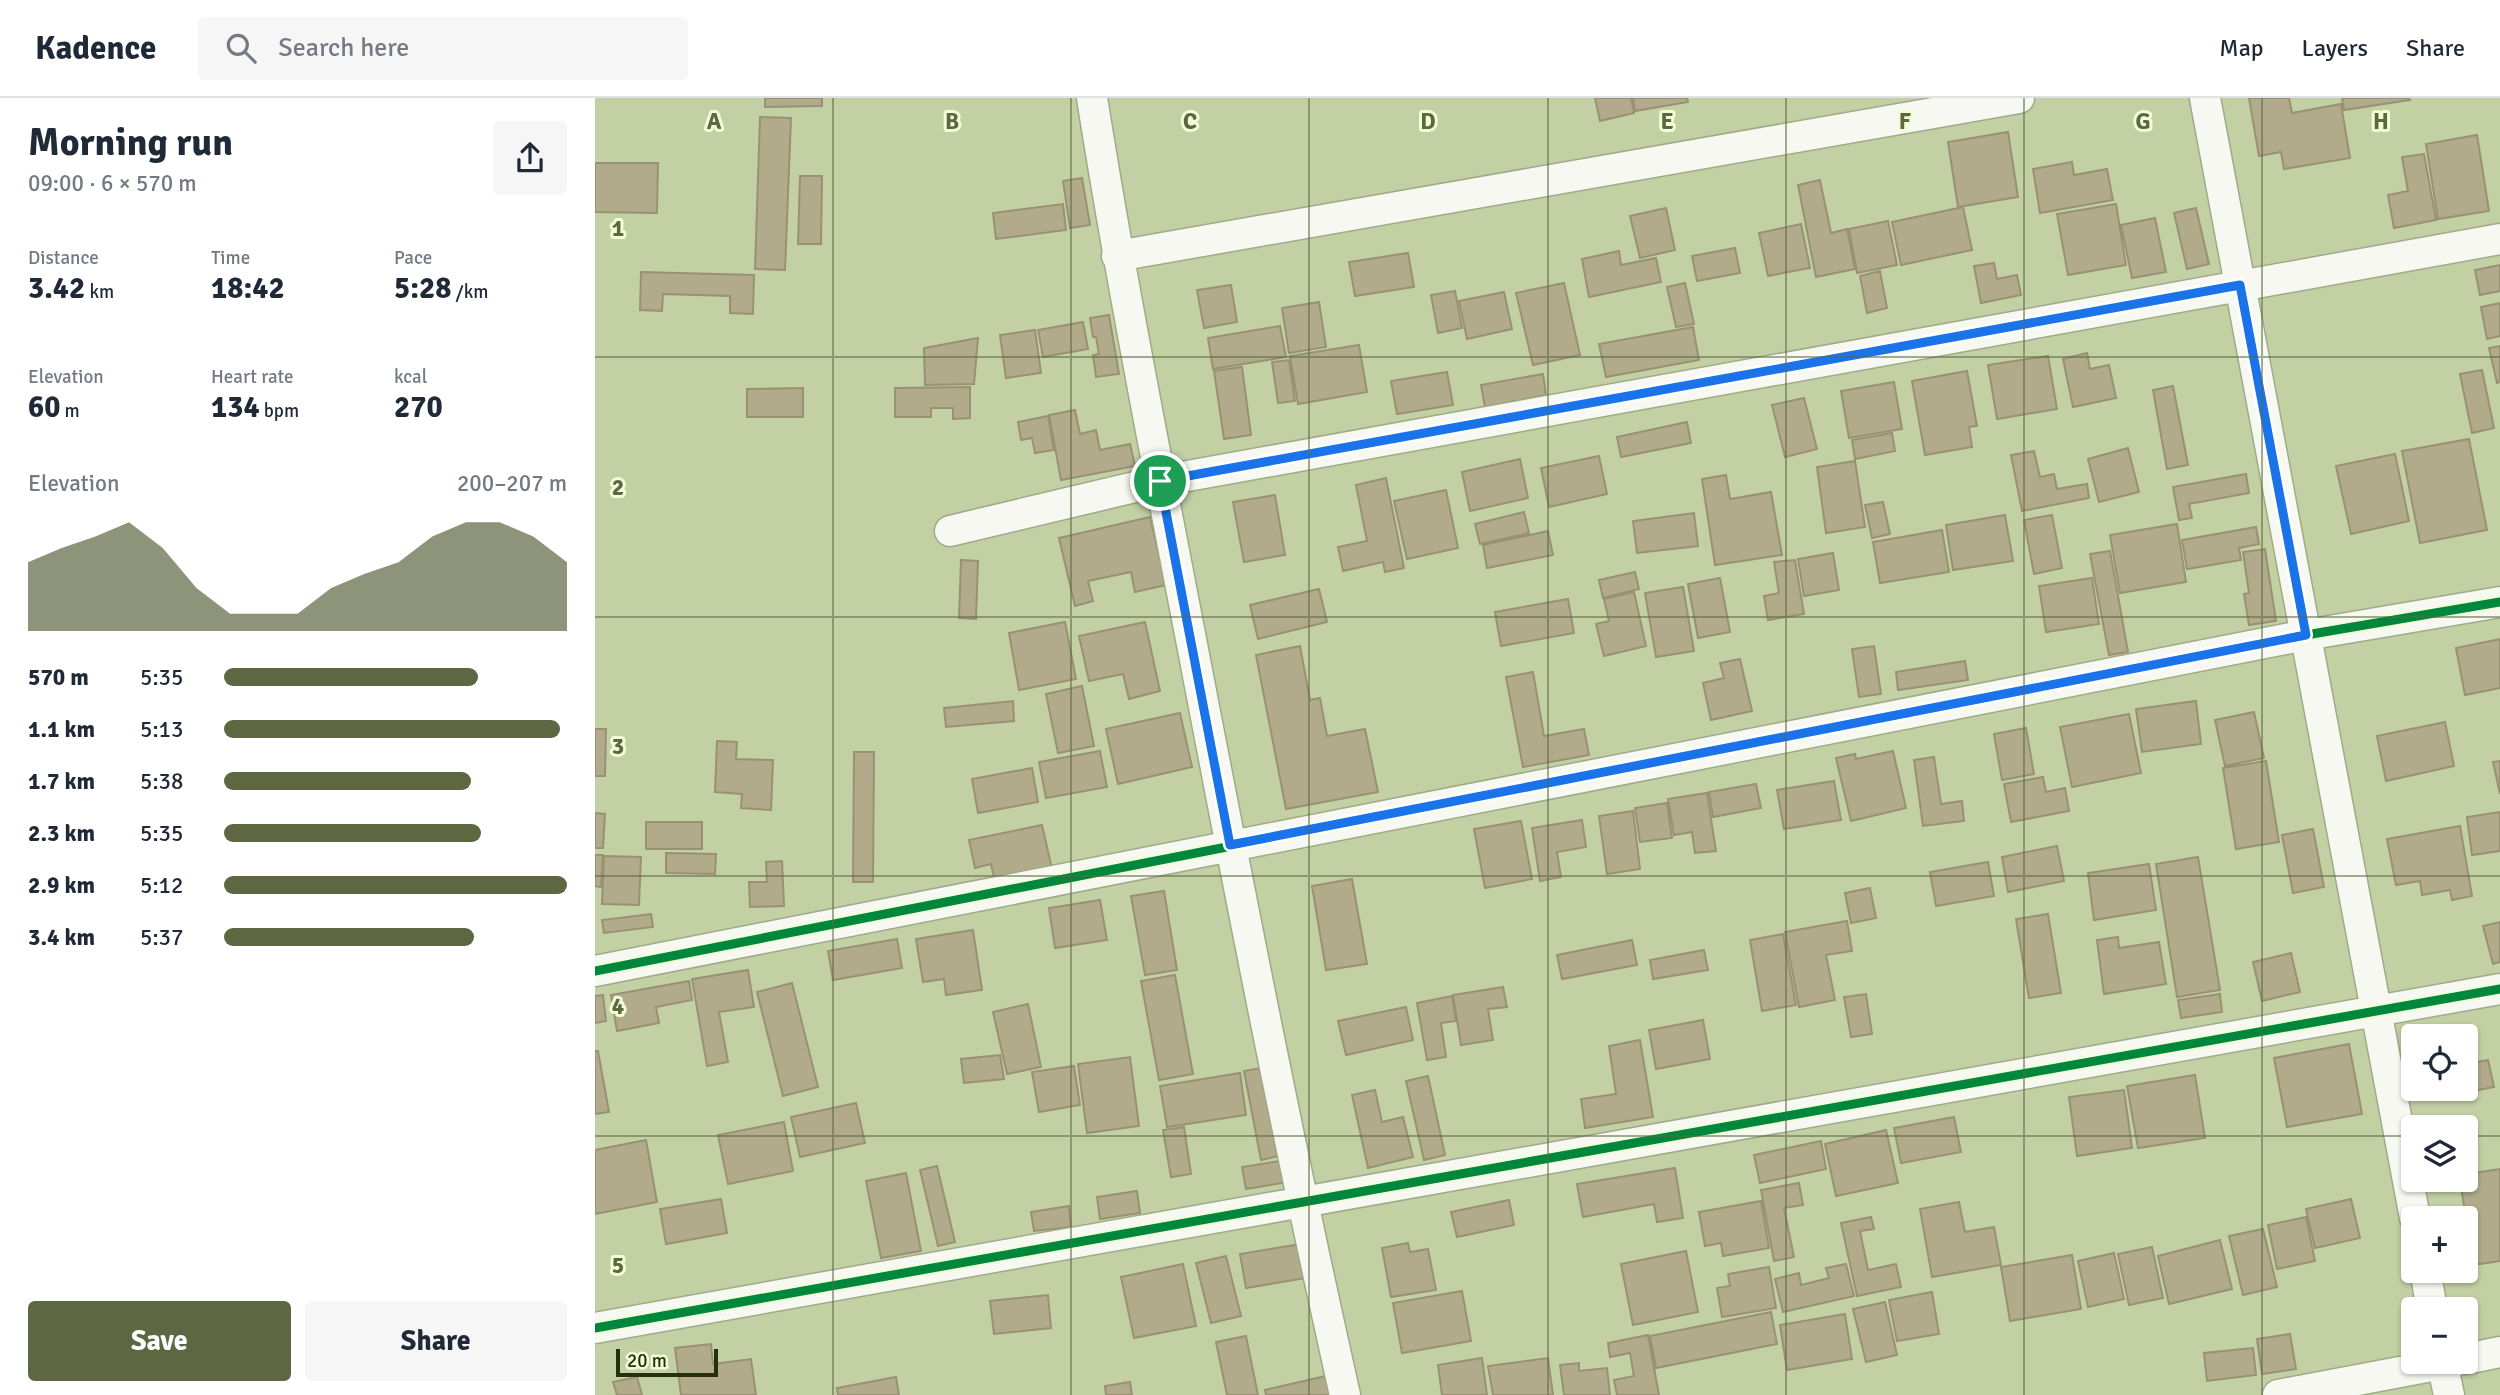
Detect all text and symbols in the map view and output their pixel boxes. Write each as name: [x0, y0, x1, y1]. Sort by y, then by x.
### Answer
search box: [198, 17, 688, 80]
text: Kadence: [35, 28, 156, 69]
icon: search: [222, 29, 260, 67]
text: Search here: [278, 32, 409, 64]
text: Map: [2219, 33, 2264, 63]
text: Layers: [2302, 33, 2368, 63]
text: Share: [2406, 33, 2465, 63]
text: A: [707, 107, 722, 136]
text: B: [945, 107, 959, 136]
text: C: [1183, 107, 1197, 136]
text: D: [1420, 107, 1436, 136]
text: E: [1660, 107, 1674, 136]
text: F: [1899, 107, 1911, 136]
text: G: [2135, 107, 2151, 136]
text: H: [2373, 107, 2389, 136]
text: Morning run: [28, 119, 233, 166]
button: share: [493, 121, 567, 195]
text: 09:00 · 6 × 570 m: [28, 169, 197, 198]
text: 1: [612, 214, 624, 243]
text: Distance: [28, 246, 99, 270]
text: Time: [211, 246, 250, 270]
text: Pace: [394, 246, 432, 270]
text: 3.42: [28, 270, 85, 307]
text: 18:42: [211, 270, 285, 307]
text: 5:28: [394, 270, 451, 307]
text: km: [85, 280, 114, 304]
text: /km: [451, 280, 488, 304]
text: Elevation: [28, 365, 104, 389]
text: Heart rate: [211, 365, 293, 389]
text: kcal: [394, 365, 427, 389]
text: 60: [28, 389, 60, 426]
text: 134: [211, 389, 260, 426]
text: 270: [394, 389, 443, 426]
text: m: [60, 399, 80, 423]
text: bpm: [260, 399, 299, 423]
pin: [1130, 451, 1190, 511]
icon: arrive: [1141, 462, 1179, 500]
text: Elevation: [28, 469, 120, 498]
text: 200–207 m: [457, 469, 567, 498]
text: 2: [612, 473, 624, 502]
text: 570 m: [28, 663, 89, 692]
text: 5:35: [140, 663, 183, 692]
text: 1.1 km: [28, 715, 95, 744]
text: 5:13: [140, 715, 183, 744]
text: 3: [612, 732, 624, 761]
text: 1.7 km: [28, 767, 95, 796]
text: 5:38: [140, 767, 183, 796]
text: 2.3 km: [28, 819, 95, 848]
text: 5:35: [140, 819, 183, 848]
text: 2.9 km: [28, 871, 95, 900]
text: 5:12: [140, 871, 183, 900]
text: 3.4 km: [28, 923, 95, 952]
text: 5:37: [140, 923, 183, 952]
text: 4: [612, 992, 624, 1021]
map controls: [2401, 1024, 2478, 1374]
button: locate: [2401, 1024, 2478, 1101]
button: layers: [2401, 1115, 2478, 1192]
button: +: [2401, 1206, 2478, 1283]
text: 5: [612, 1251, 624, 1280]
button: −: [2401, 1297, 2478, 1374]
button: Save: [28, 1301, 291, 1381]
button: Share: [305, 1301, 567, 1381]
scale bar: [616, 1346, 717, 1378]
text: 20 m: [627, 1349, 667, 1373]

